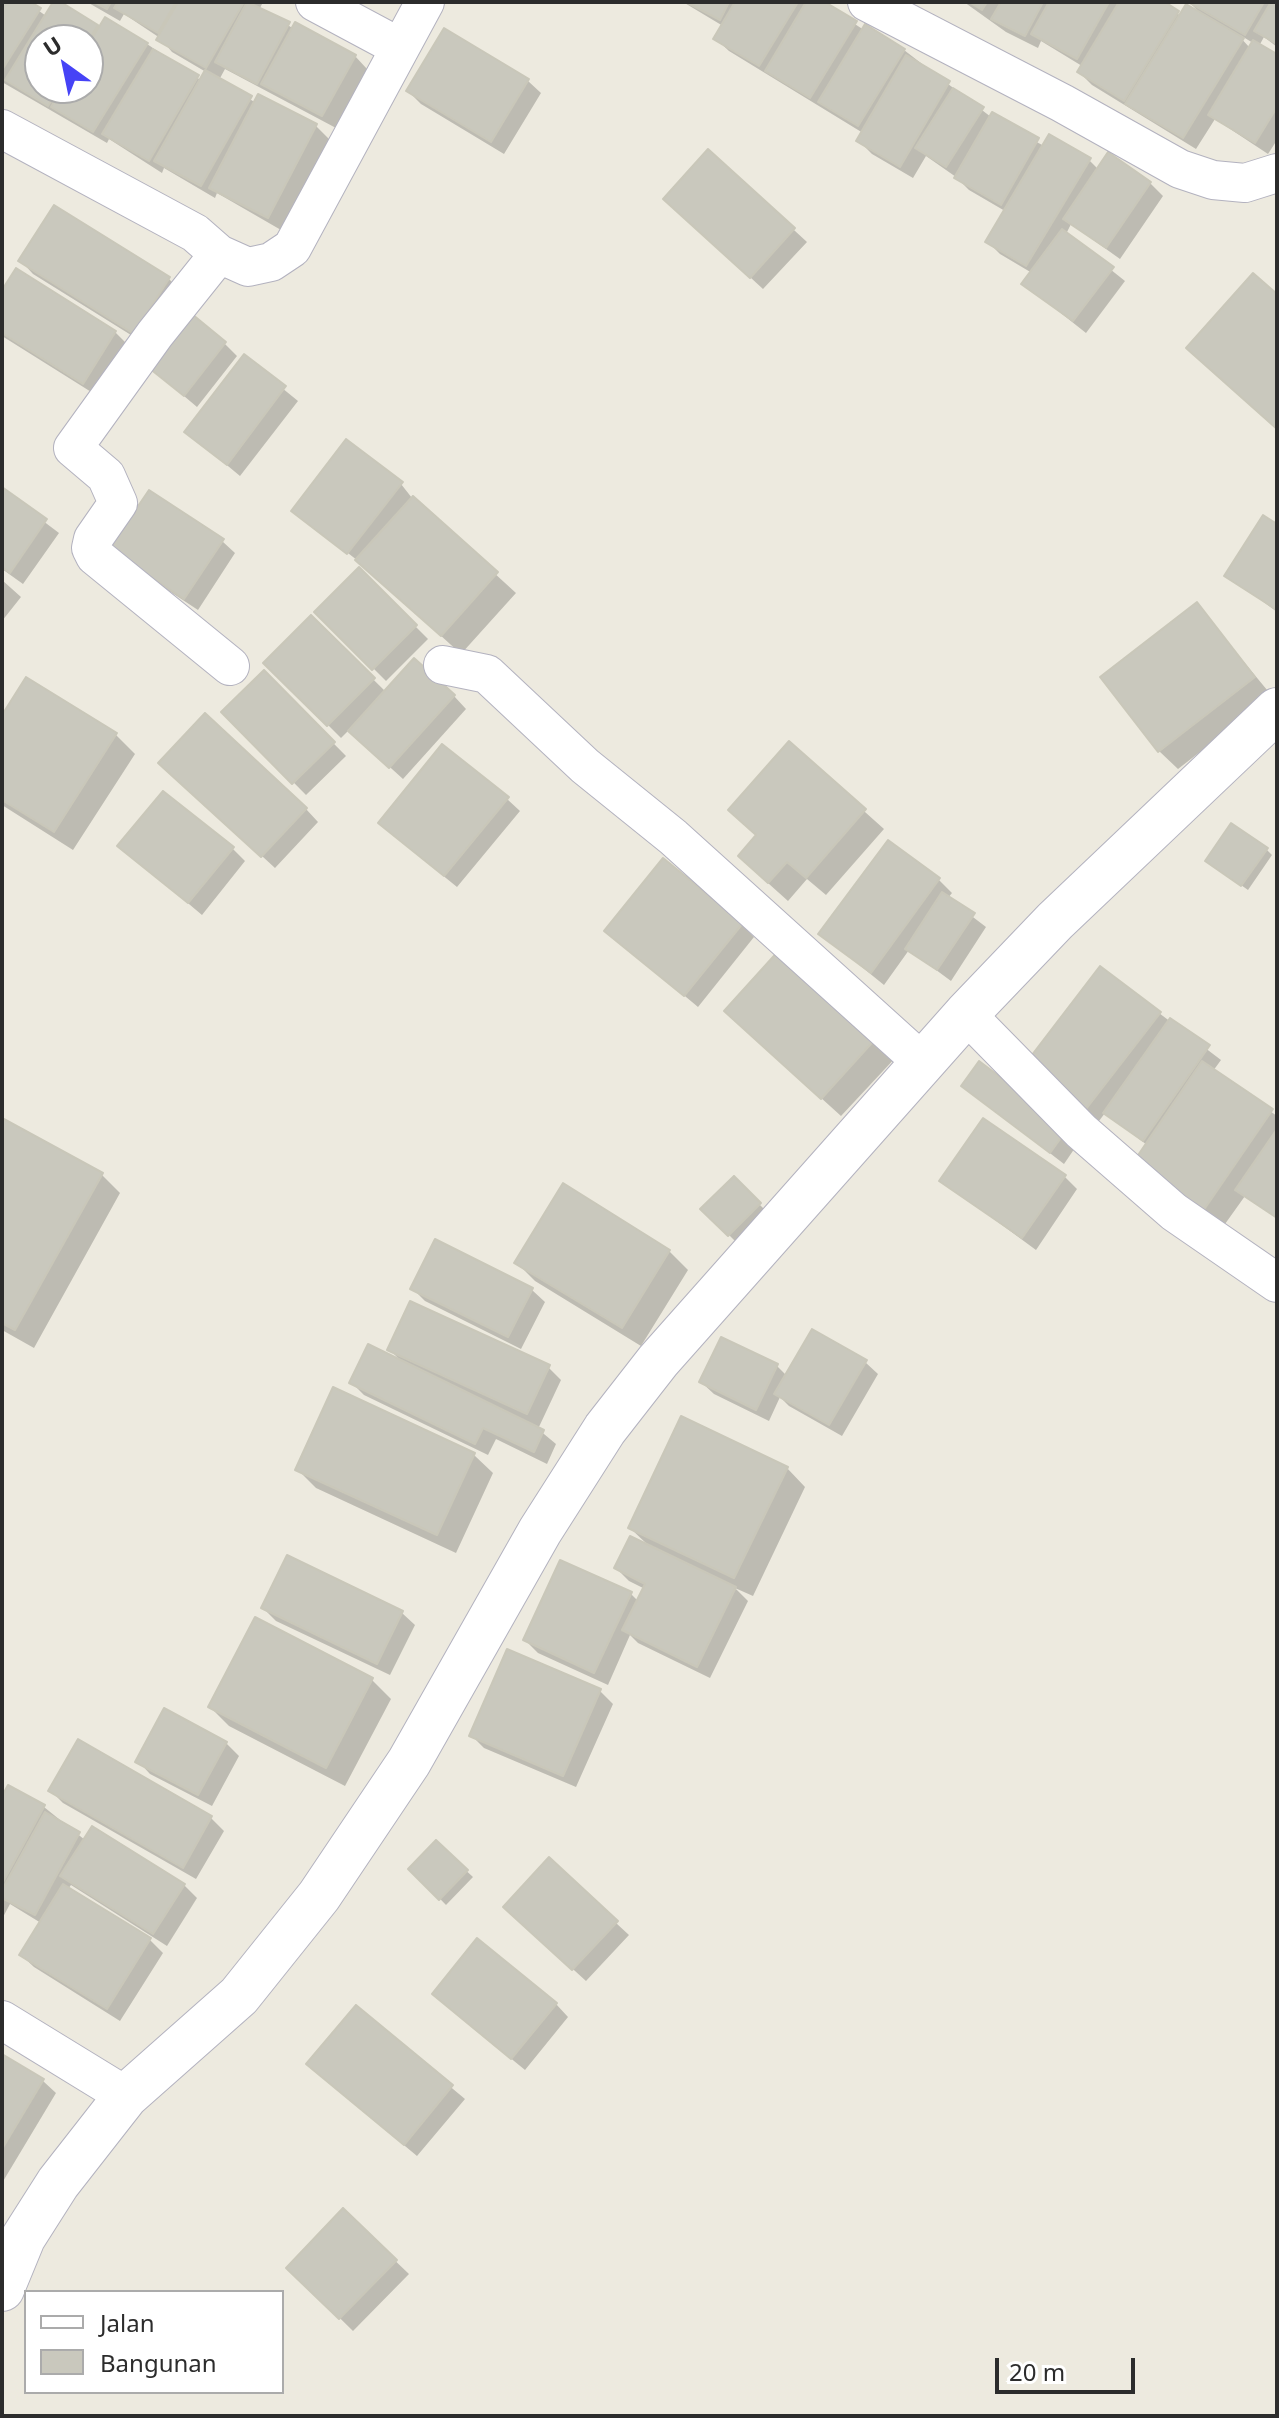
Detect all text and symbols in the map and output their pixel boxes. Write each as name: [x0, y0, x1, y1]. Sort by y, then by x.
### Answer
north arrow: [24, 24, 104, 104]
text: U: [37, 28, 67, 63]
legend: [24, 2290, 284, 2394]
text: Jalan: [100, 2306, 155, 2339]
scale bar: [999, 2342, 1139, 2392]
text: Bangunan: [100, 2346, 217, 2379]
text: 20 m: [1009, 2355, 1065, 2388]

